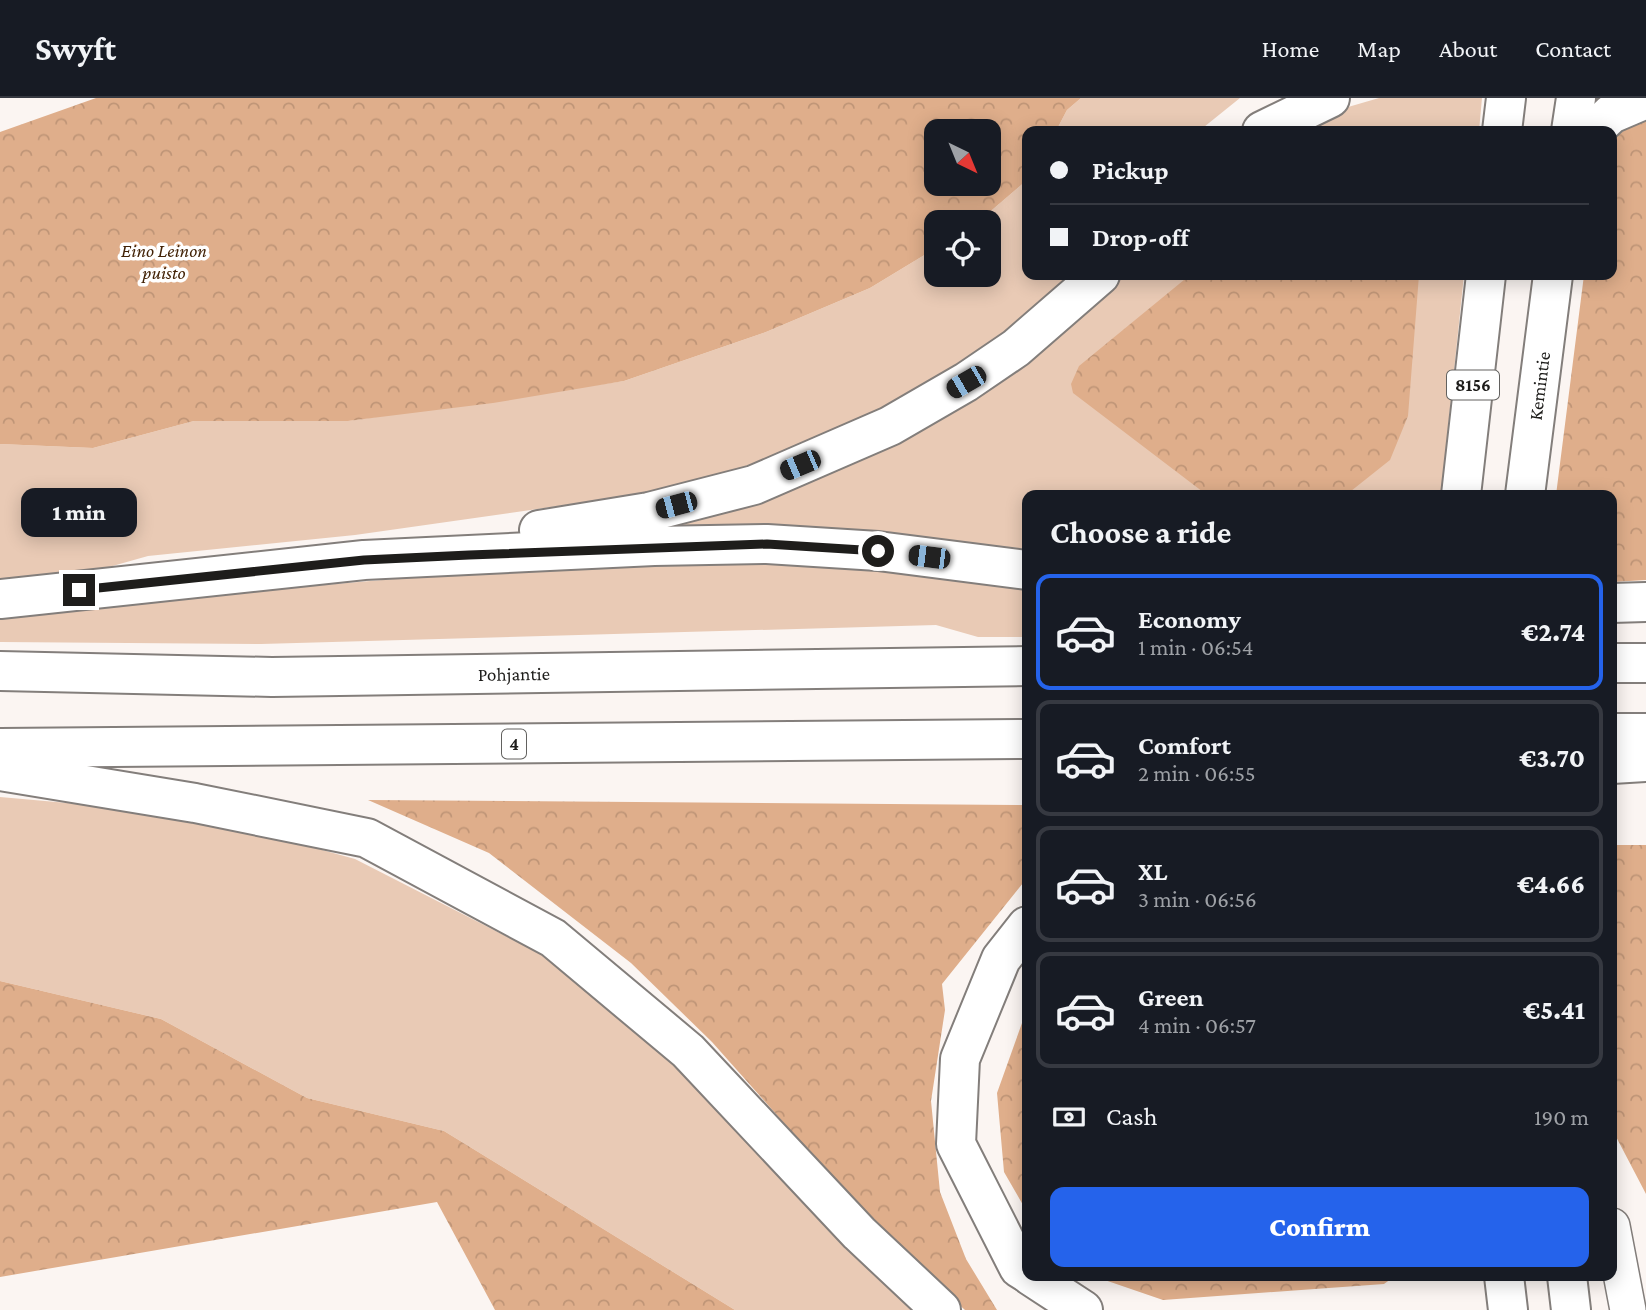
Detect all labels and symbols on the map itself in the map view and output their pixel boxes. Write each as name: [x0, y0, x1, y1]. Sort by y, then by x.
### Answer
north arrow: [924, 119, 1001, 196]
park label: Eino Leinon puisto: [121, 240, 207, 283]
street label: Kemintie: [1524, 350, 1554, 422]
car: [943, 362, 990, 402]
road number: 8156: [1447, 370, 1499, 400]
car: [777, 447, 824, 483]
callout: 1 min: [21, 489, 137, 538]
car: [653, 489, 700, 521]
route start: [862, 535, 894, 567]
car: [907, 544, 952, 570]
route end: [63, 574, 95, 606]
street label: Pohjantie: [478, 662, 550, 685]
road number: 4: [502, 730, 526, 758]

